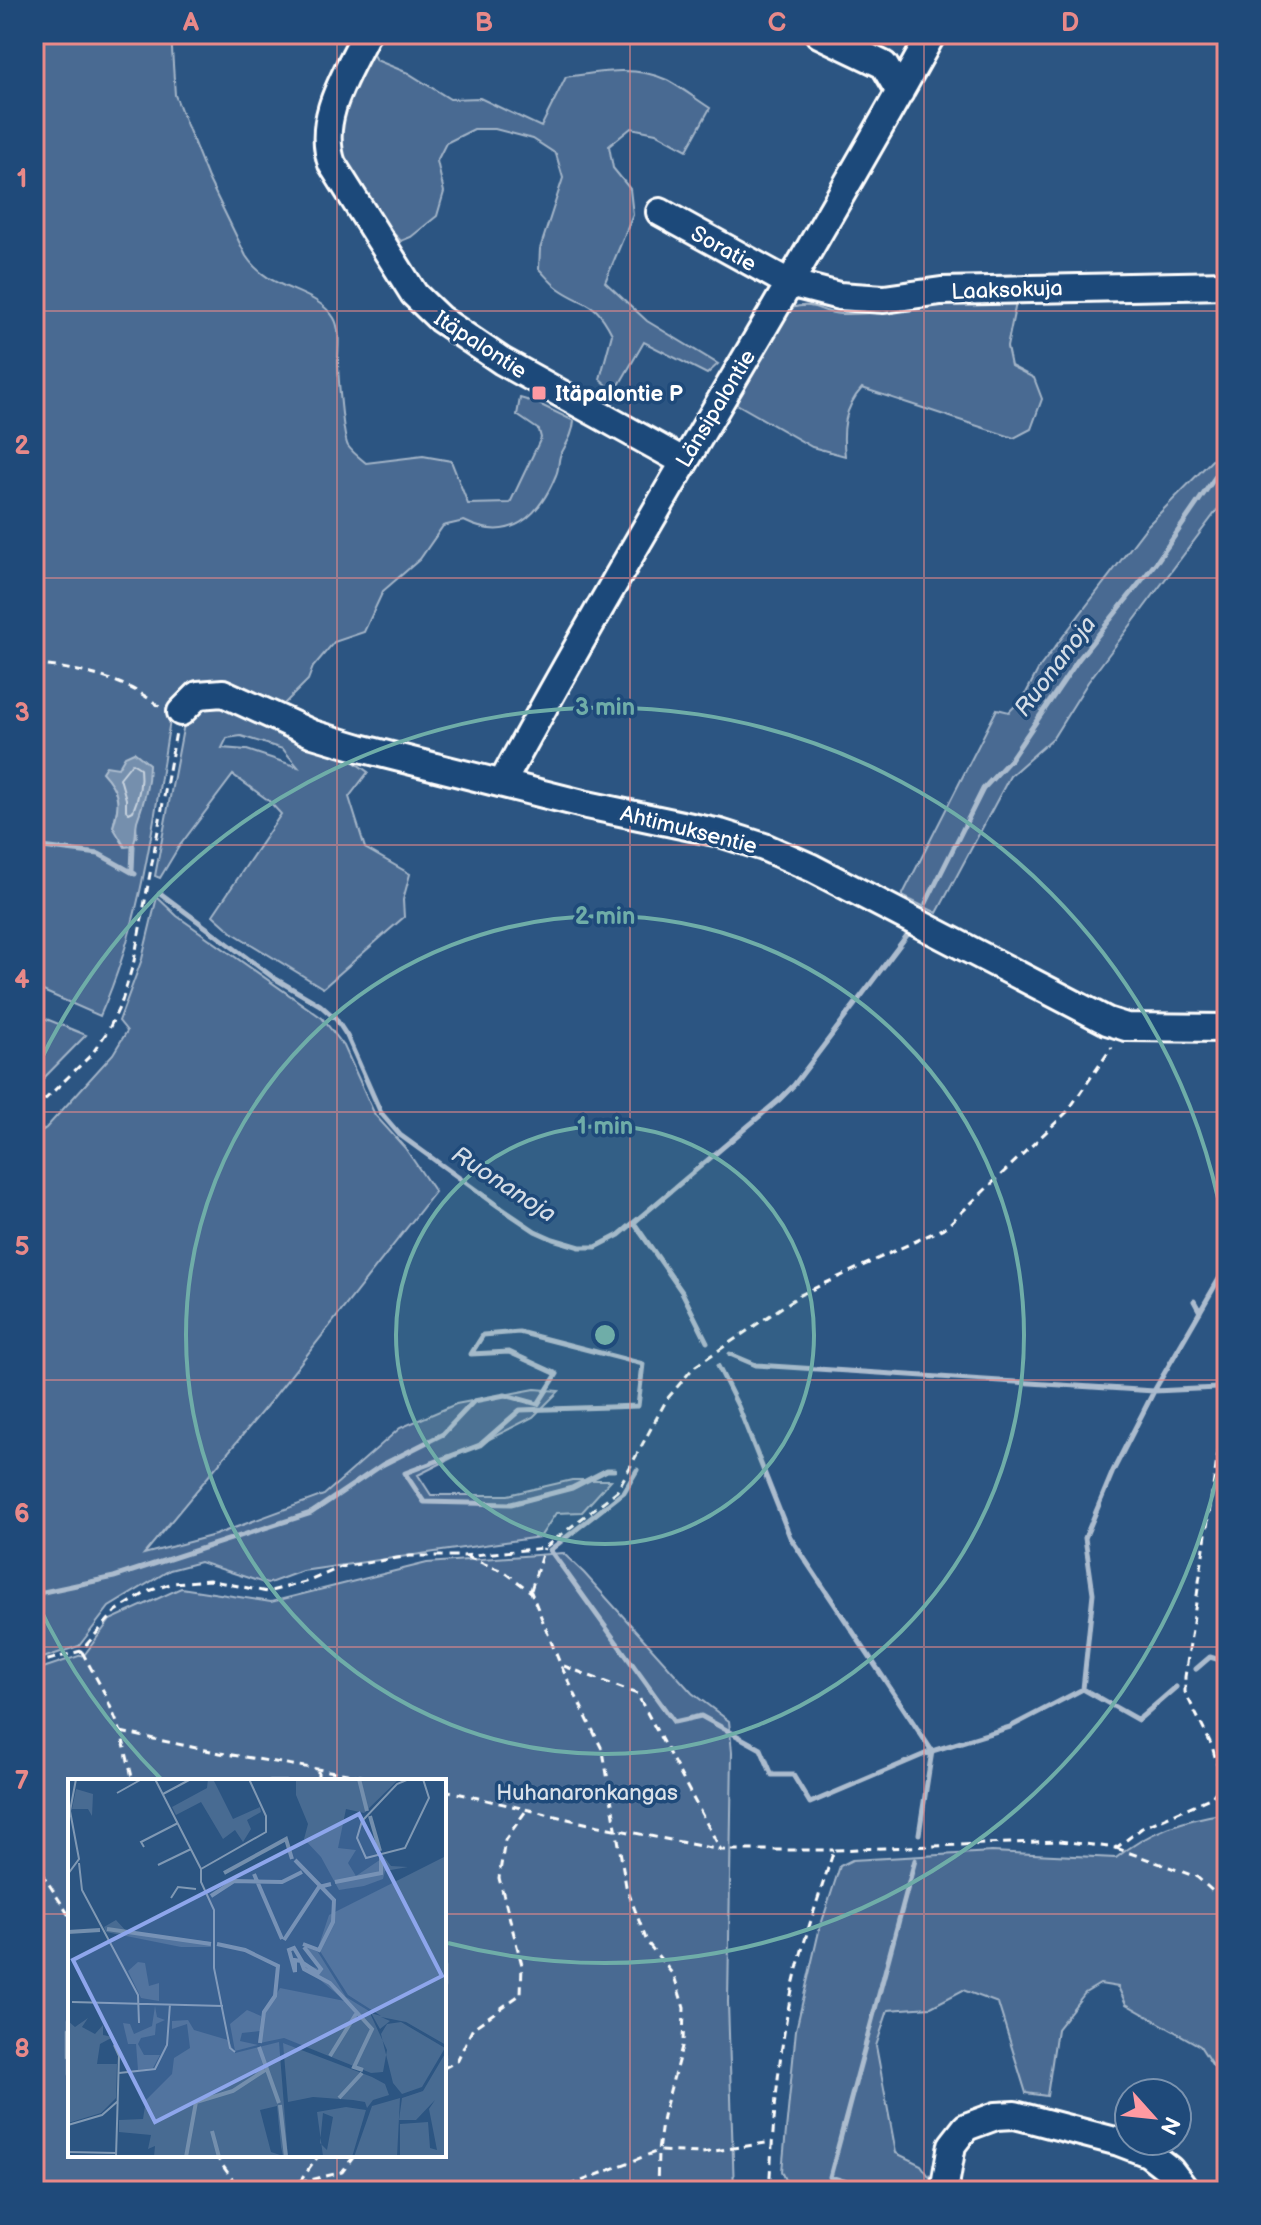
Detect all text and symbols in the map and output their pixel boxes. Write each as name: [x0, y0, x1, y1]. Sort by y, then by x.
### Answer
text: A: [182, 8, 199, 39]
text: B: [475, 8, 493, 39]
text: C: [768, 8, 786, 39]
text: D: [1061, 8, 1079, 39]
text: 1: [17, 164, 27, 195]
street label: Soratie: [686, 220, 761, 278]
street label: Laaksokuja: [951, 275, 1063, 306]
street label: Itäpalontie: [429, 305, 532, 385]
street label: Länsipalontie: [671, 345, 762, 473]
place label: Itäpalontie P: [555, 381, 683, 408]
marker: Itäpalontie P: [530, 384, 548, 402]
text: 2: [14, 431, 30, 462]
water label: Ruonanoja: [1008, 610, 1103, 722]
text: 3 min: [575, 693, 635, 722]
text: 3: [14, 698, 30, 729]
street label: Ahtimuksentie: [617, 800, 760, 860]
text: 2 min: [575, 902, 635, 931]
text: 4: [14, 965, 30, 996]
text: 1 min: [577, 1112, 633, 1141]
water label: Ruonanoja: [446, 1140, 561, 1229]
text: 5: [14, 1232, 30, 1263]
centre of rings: [591, 1321, 619, 1349]
text: 6: [14, 1499, 30, 1530]
text: 7: [15, 1766, 29, 1797]
inset map: [68, 1779, 446, 2157]
park label: Huhanaronkangas: [496, 1780, 678, 1807]
text: 8: [14, 2034, 30, 2065]
north arrow: [1113, 2077, 1193, 2157]
text: N: [1154, 2112, 1185, 2139]

